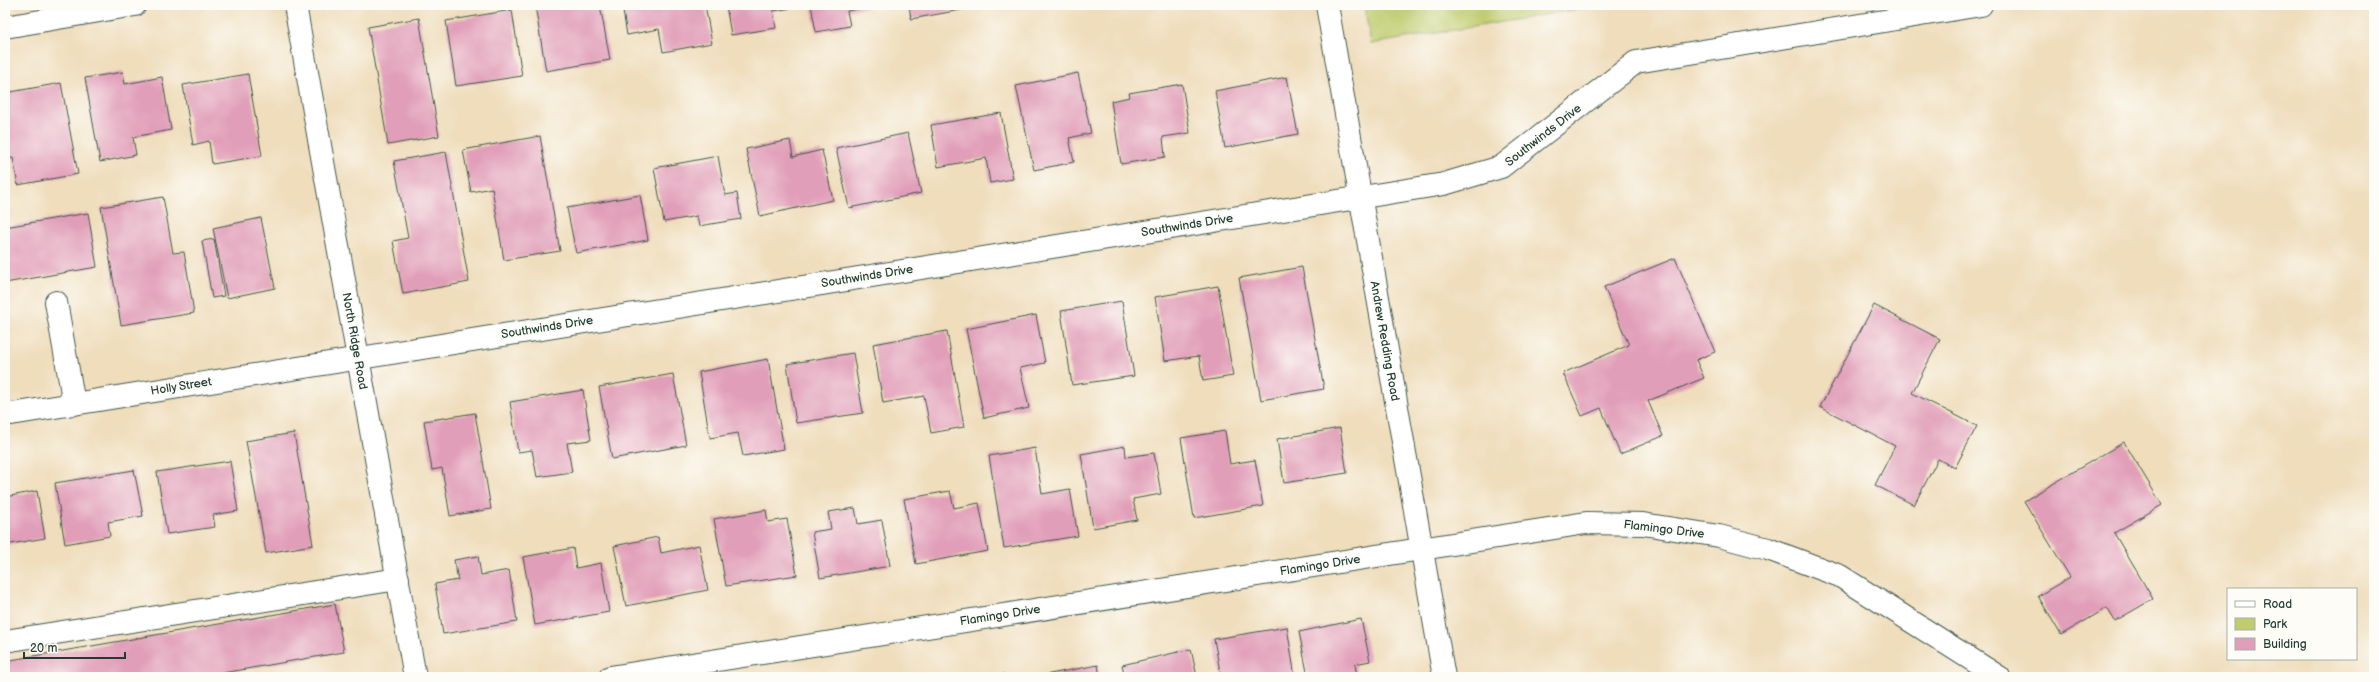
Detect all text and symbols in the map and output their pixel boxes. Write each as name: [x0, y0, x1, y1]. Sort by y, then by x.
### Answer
street label: Southwinds Drive: [1502, 101, 1584, 170]
street label: Southwinds Drive: [1140, 211, 1234, 240]
street label: Southwinds Drive: [820, 262, 914, 291]
street label: Andrew Redding Road: [1367, 280, 1402, 402]
street label: North Ridge Road: [339, 291, 370, 391]
street label: Southwinds Drive: [500, 313, 594, 342]
street label: Holly Street: [150, 374, 213, 399]
street label: Flamingo Drive: [1623, 517, 1705, 542]
street label: Flamingo Drive: [1279, 552, 1361, 579]
legend: [2227, 588, 2357, 660]
text: Road: [2263, 597, 2292, 612]
street label: Flamingo Drive: [959, 602, 1041, 629]
text: Park: [2263, 617, 2287, 632]
scale bar: [24, 634, 125, 660]
text: Building: [2263, 637, 2307, 652]
text: 20 m: [30, 641, 57, 656]

